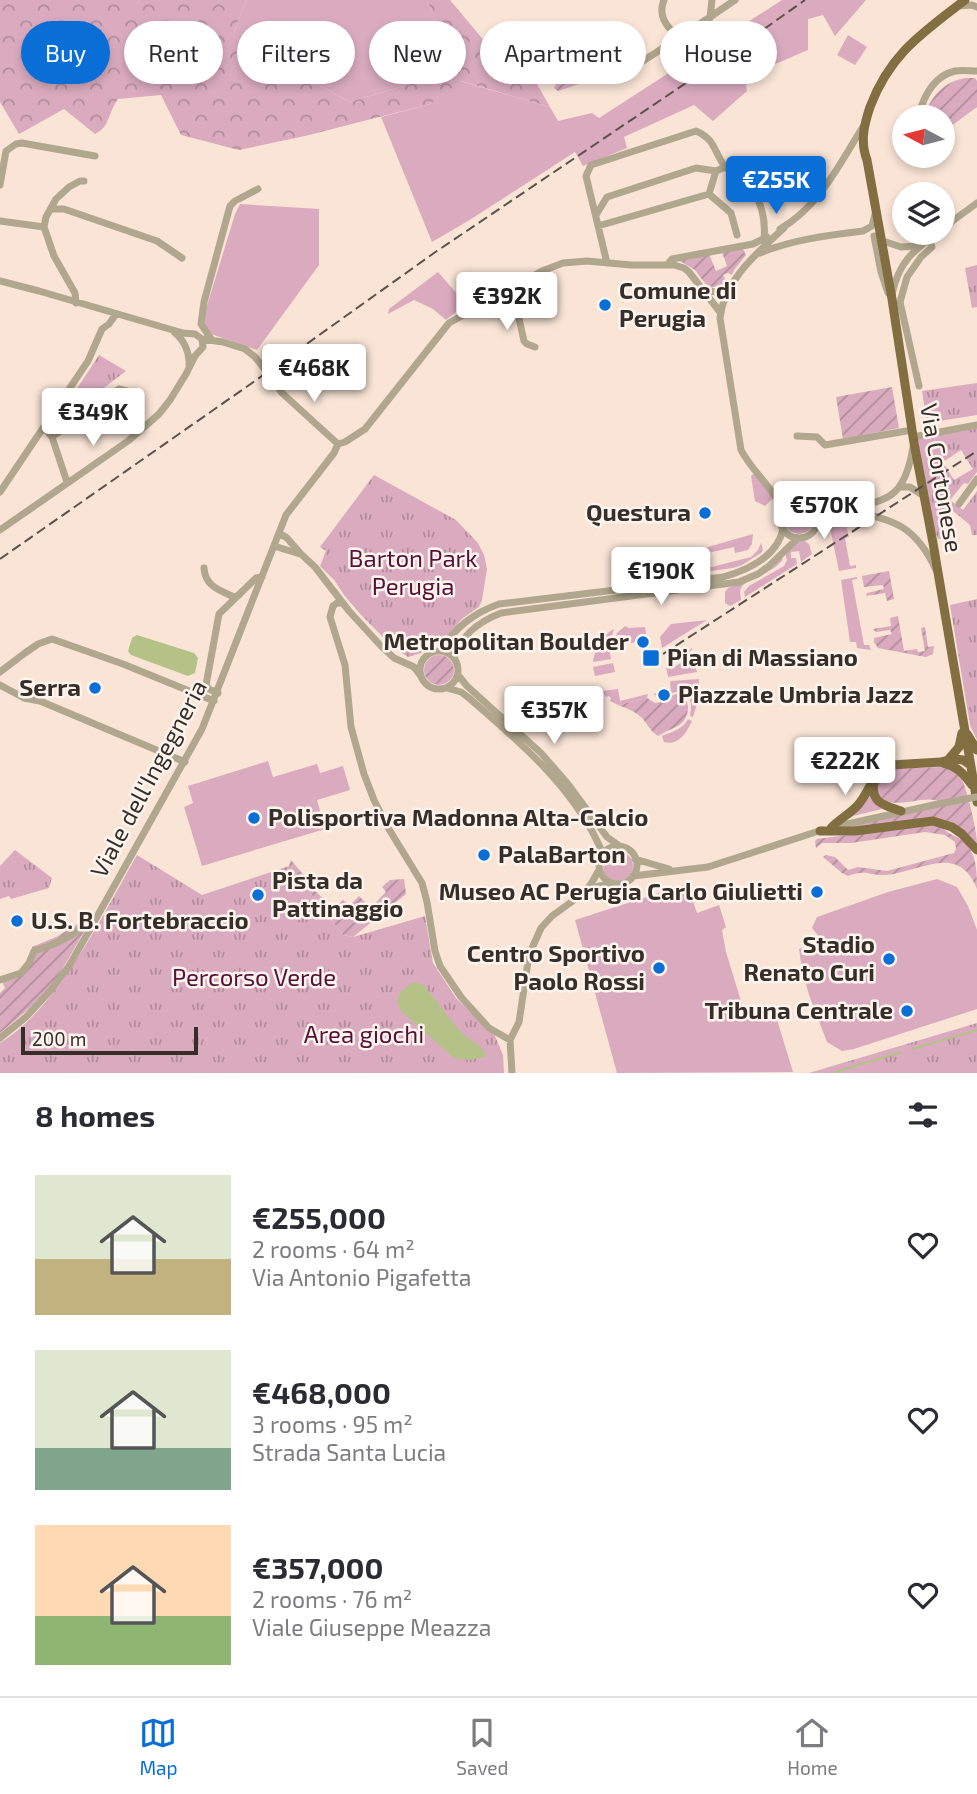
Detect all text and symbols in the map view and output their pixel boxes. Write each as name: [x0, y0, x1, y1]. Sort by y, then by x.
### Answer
chip: Buy: [21, 21, 110, 84]
chip: Rent: [124, 21, 223, 84]
chip: Filters: [237, 21, 355, 84]
chip: New: [369, 21, 466, 84]
chip: Apartment: [480, 21, 646, 84]
chip: House: [660, 21, 777, 84]
north arrow: [892, 105, 956, 168]
map controls: [892, 105, 955, 245]
pin: €255K: [727, 156, 825, 216]
text: €255K: [742, 165, 810, 193]
button: layers: [892, 182, 955, 245]
pin: €392K: [458, 272, 556, 332]
place label: Comune di Perugia: [619, 275, 737, 332]
text: €392K: [472, 281, 542, 309]
marker: Comune di Perugia: [597, 297, 613, 313]
pin: €468K: [265, 344, 363, 404]
text: €468K: [278, 353, 350, 381]
pin: €349K: [44, 388, 142, 448]
text: €349K: [58, 397, 128, 425]
street label: Via Cortonese: [915, 401, 970, 554]
pin: €570K: [775, 482, 873, 541]
text: €570K: [790, 490, 858, 518]
place label: Questura: [586, 497, 691, 527]
marker: Questura: [697, 505, 713, 521]
park label: Barton Park Perugia: [349, 543, 477, 600]
pin: €190K: [612, 548, 710, 607]
text: €190K: [627, 556, 695, 584]
place label: Metropolitan Boulder: [384, 626, 630, 655]
marker: Metropolitan Boulder: [635, 634, 651, 650]
place label: Pian di Massiano: [667, 642, 858, 671]
marker: Pian di Massiano: [641, 648, 661, 668]
place label: Serra: [19, 672, 81, 701]
street label: Viale dell'Ingegneria: [83, 674, 212, 882]
place label: Piazzale Umbria Jazz: [678, 679, 914, 708]
marker: Serra: [87, 680, 103, 696]
pin: €357K: [505, 686, 603, 746]
marker: Piazzale Umbria Jazz: [656, 687, 672, 703]
text: €357K: [520, 695, 588, 723]
pin: €222K: [796, 738, 894, 797]
text: €222K: [810, 746, 880, 774]
place label: Polisportiva Madonna Alta-Calcio: [268, 802, 648, 831]
marker: Polisportiva Madonna Alta-Calcio: [246, 810, 262, 826]
place label: PalaBarton: [498, 839, 626, 868]
marker: PalaBarton: [476, 847, 492, 863]
place label: Pista da Pattinaggio: [272, 865, 403, 922]
place label: Museo AC Perugia Carlo Giulietti: [439, 876, 803, 905]
marker: Museo AC Perugia Carlo Giulietti: [809, 884, 825, 900]
marker: Pista da Pattinaggio: [250, 887, 266, 903]
place label: U.S. B. Fortebraccio: [31, 905, 249, 934]
marker: U.S. B. Fortebraccio: [9, 913, 25, 929]
place label: Stadio Renato Curi: [744, 929, 875, 986]
place label: Centro Sportivo Paolo Rossi: [467, 938, 645, 995]
marker: Stadio Renato Curi: [881, 951, 897, 967]
marker: Centro Sportivo Paolo Rossi: [651, 960, 667, 976]
park label: Percorso Verde: [172, 962, 336, 991]
place label: Tribuna Centrale: [705, 995, 893, 1024]
marker: Tribuna Centrale: [899, 1003, 915, 1019]
park label: Area giochi: [304, 1019, 424, 1048]
scale bar: [21, 1024, 198, 1056]
text: 200 m: [32, 1027, 86, 1050]
icon: filters: [904, 1096, 942, 1134]
text: 8 homes: [35, 1097, 155, 1133]
text: €255,000: [252, 1199, 386, 1235]
icon: home: [91, 1203, 175, 1287]
icon: heart: [904, 1226, 942, 1264]
text: 2 rooms · 64 m²: [252, 1235, 415, 1263]
text: Via Antonio Pigafetta: [252, 1263, 471, 1291]
text: €468,000: [252, 1374, 391, 1410]
icon: home: [91, 1378, 175, 1462]
icon: heart: [904, 1401, 942, 1439]
text: 3 rooms · 95 m²: [252, 1410, 413, 1438]
text: Strada Santa Lucia: [252, 1438, 446, 1466]
text: €357,000: [252, 1549, 383, 1585]
icon: home: [91, 1553, 175, 1637]
icon: heart: [904, 1576, 942, 1614]
text: 2 rooms · 76 m²: [252, 1585, 412, 1613]
text: Viale Giuseppe Meazza: [252, 1613, 491, 1641]
tab: Map: [139, 1714, 178, 1779]
tab: Saved: [456, 1714, 508, 1779]
tab: Home: [787, 1714, 838, 1779]

